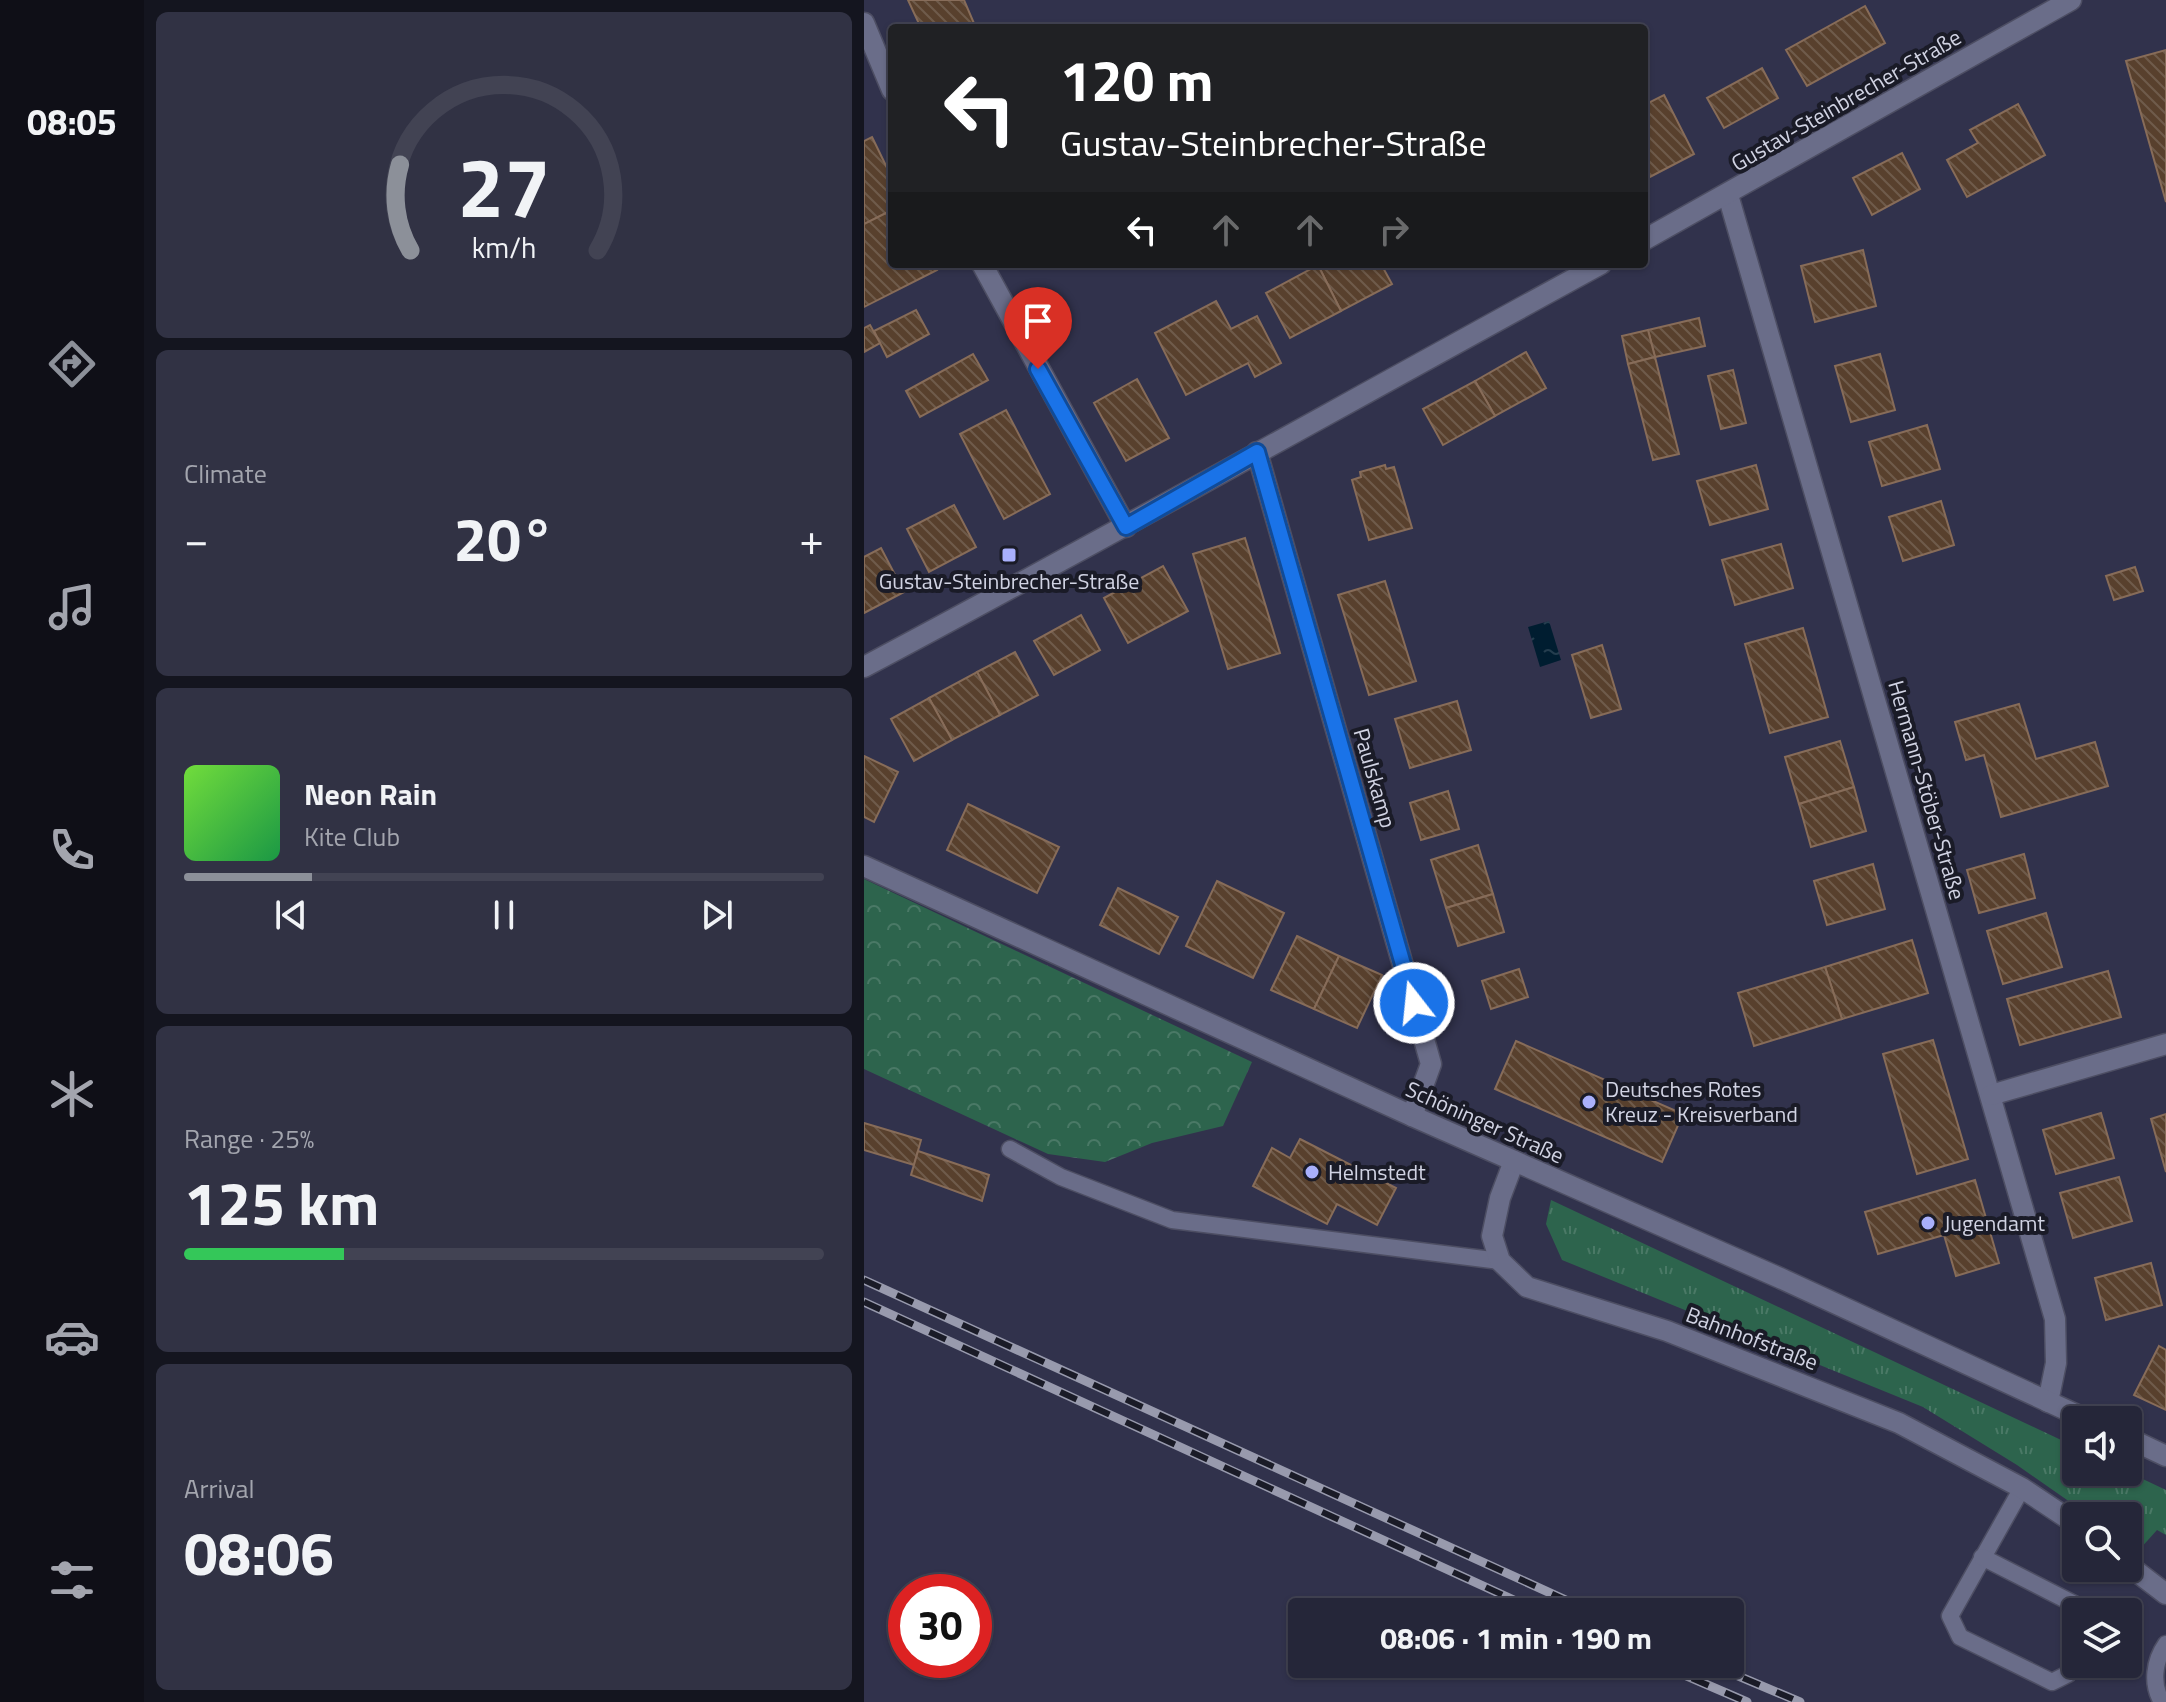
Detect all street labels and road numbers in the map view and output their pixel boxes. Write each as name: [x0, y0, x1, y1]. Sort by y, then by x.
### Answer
street label: Gustav-Steinbrecher-Straße: [1725, 20, 1967, 180]
street label: Hermann-Stöber-Straße: [1879, 676, 1975, 904]
street label: Paulskamp: [1345, 724, 1405, 832]
street label: Schöninger Straße: [1400, 1072, 1570, 1172]
street label: Bahnhofstraße: [1681, 1297, 1823, 1379]

